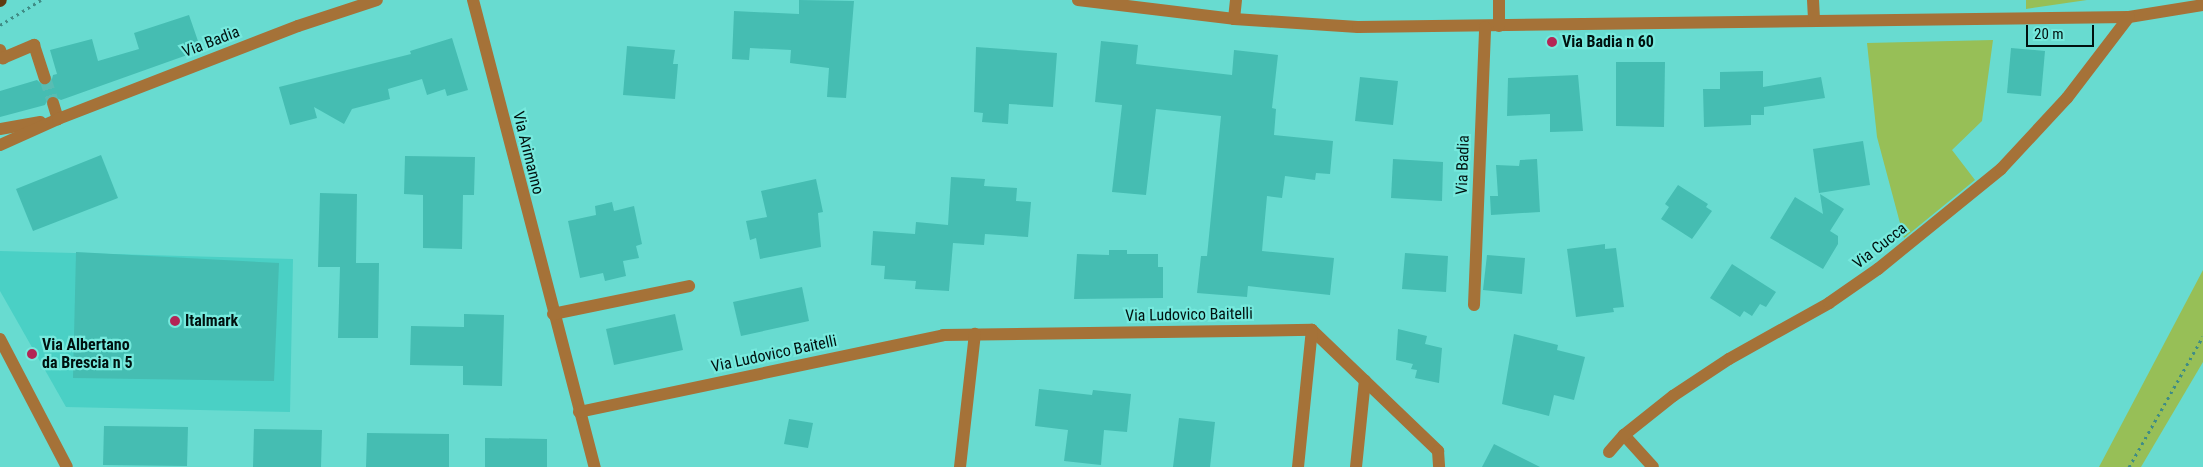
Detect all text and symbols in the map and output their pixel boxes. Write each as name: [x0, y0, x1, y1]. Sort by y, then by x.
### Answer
scale bar: [2028, 15, 2096, 47]
street label: Via Badia: [180, 22, 242, 62]
text: 20 m: [2034, 25, 2064, 43]
place label: Via Badia n 60: [1562, 32, 1654, 52]
marker: Via Badia n 60: [1546, 36, 1558, 48]
street label: Via Arimanno: [508, 109, 548, 197]
street label: Via Badia: [1452, 135, 1474, 195]
street label: Via Cucca: [1849, 219, 1911, 273]
street label: Via Ludovico Baitelli: [1125, 304, 1253, 326]
place label: Italmark: [185, 311, 238, 331]
marker: Italmark: [169, 315, 181, 327]
street label: Via Ludovico Baitelli: [710, 331, 838, 377]
place label: Via Albertano da Brescia n 5: [42, 335, 132, 373]
marker: Via Albertano da Brescia n 5: [26, 348, 38, 360]

